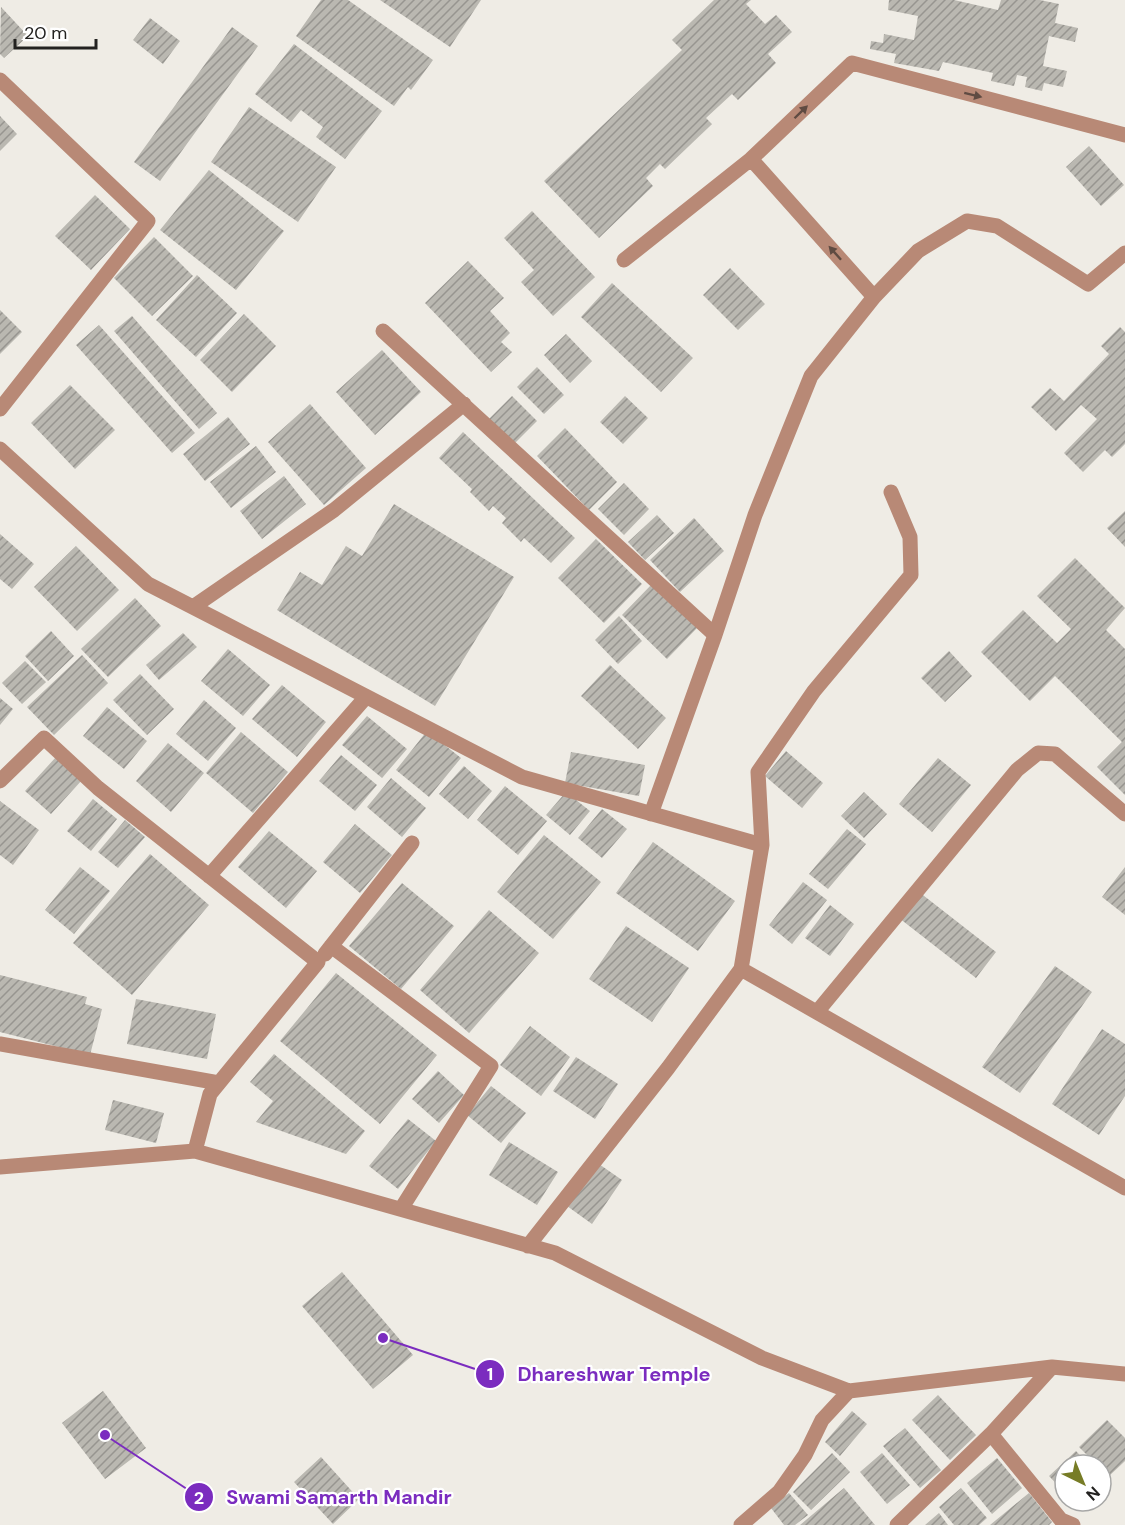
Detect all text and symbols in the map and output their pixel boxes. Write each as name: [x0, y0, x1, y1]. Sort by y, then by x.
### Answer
scale bar: [15, 12, 96, 50]
text: 20 m: [24, 21, 67, 45]
one-way arrow: [964, 90, 982, 100]
one-way arrow: [794, 105, 808, 119]
one-way arrow: [829, 246, 842, 261]
callout: Dhareshwar Temple: [475, 1355, 722, 1393]
text: Dhareshwar Temple: [517, 1361, 711, 1387]
text: 1: [487, 1362, 493, 1386]
north arrow: [1053, 1453, 1113, 1513]
callout: Swami Samarth Mandir: [184, 1478, 463, 1516]
text: N: [1081, 1482, 1104, 1505]
text: Swami Samarth Mandir: [226, 1484, 452, 1510]
text: 2: [194, 1486, 204, 1510]

